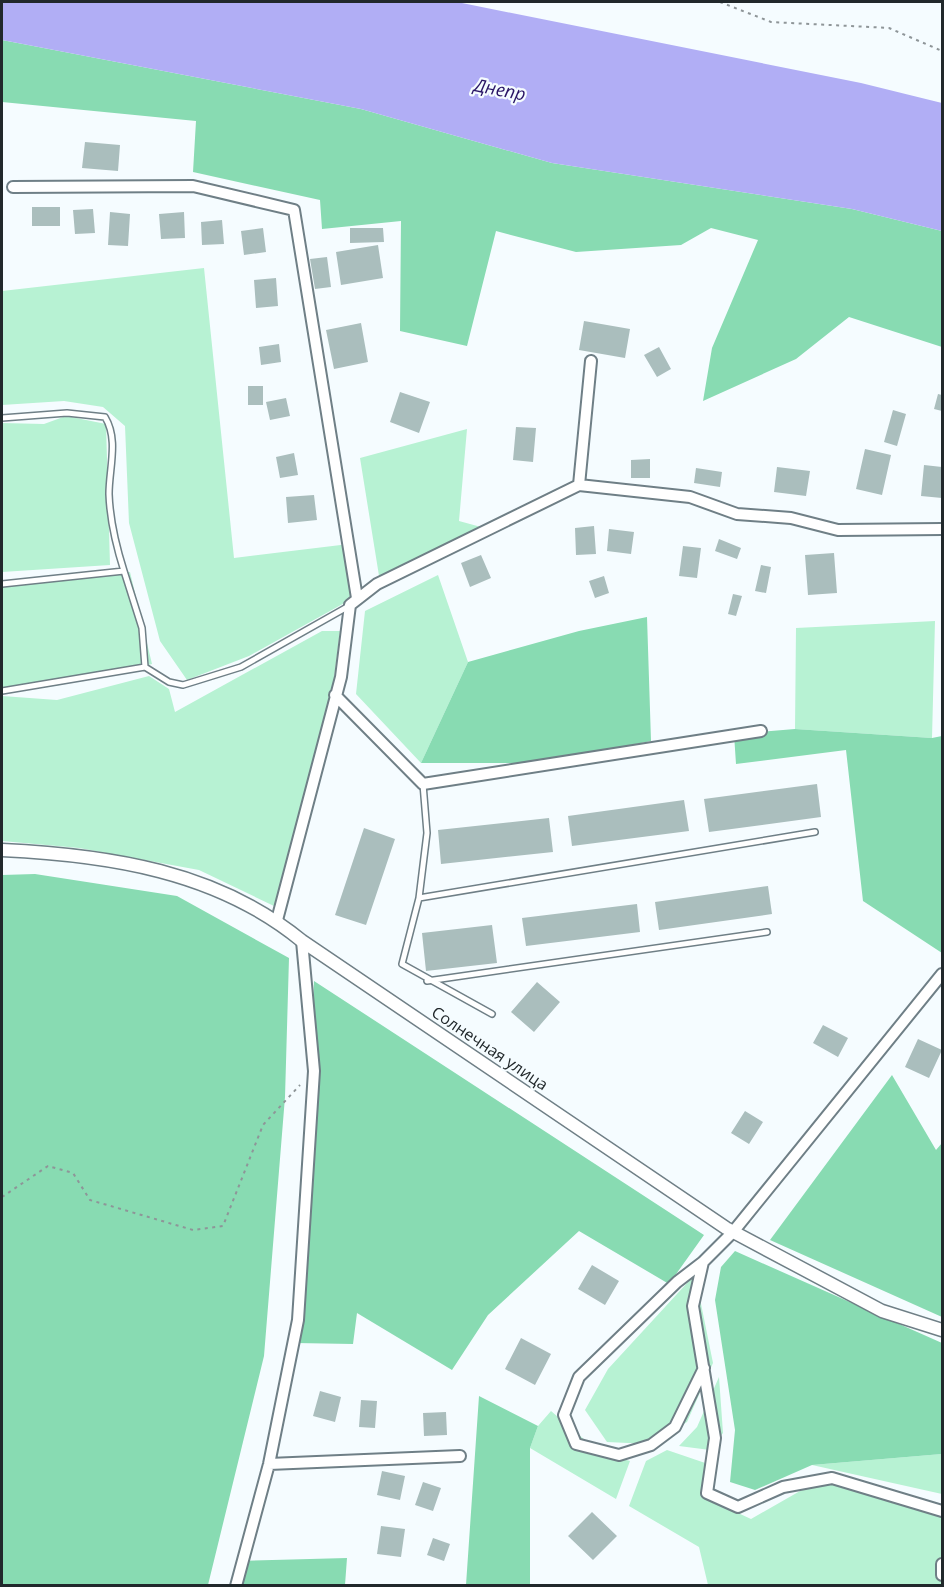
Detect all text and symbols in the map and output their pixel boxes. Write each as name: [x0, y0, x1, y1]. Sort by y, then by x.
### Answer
water label: Днепр: [470, 72, 528, 106]
street label: Солнечная улица: [427, 1001, 553, 1095]

